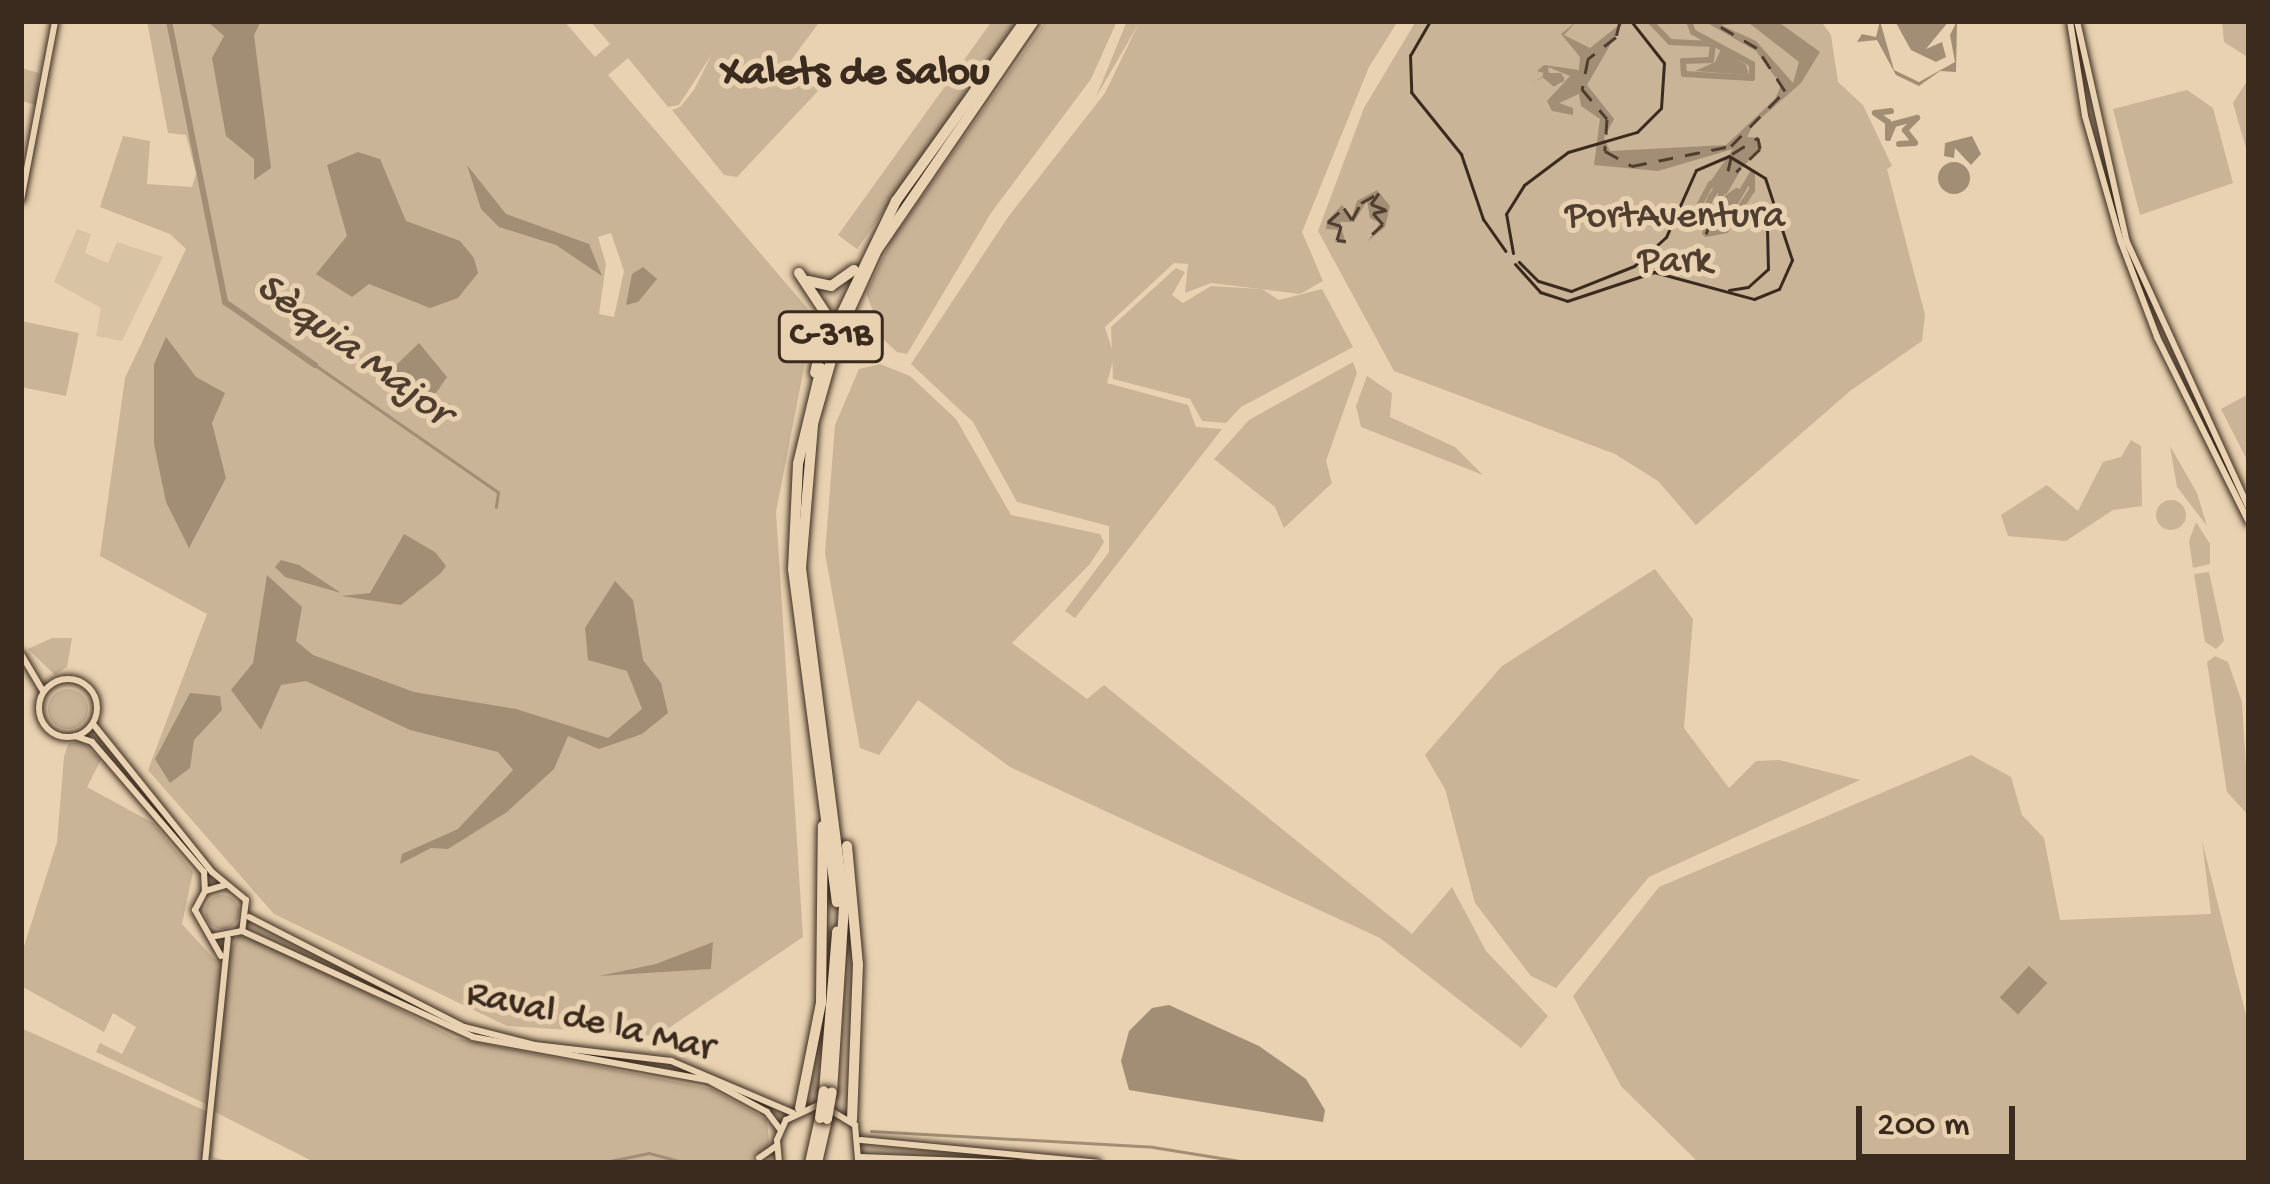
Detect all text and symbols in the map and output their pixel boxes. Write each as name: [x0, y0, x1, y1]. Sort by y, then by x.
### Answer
district label: Xalets de Salou: [721, 50, 989, 100]
park label: PortAventura Park: [1565, 196, 1785, 287]
water label: Sèquia Major: [244, 264, 460, 440]
road number: C-31B: [777, 307, 885, 367]
street label: Raval de la Mar: [461, 972, 719, 1074]
scale bar: [1862, 1082, 2021, 1156]
text: 200 m: [1877, 1105, 1970, 1148]

